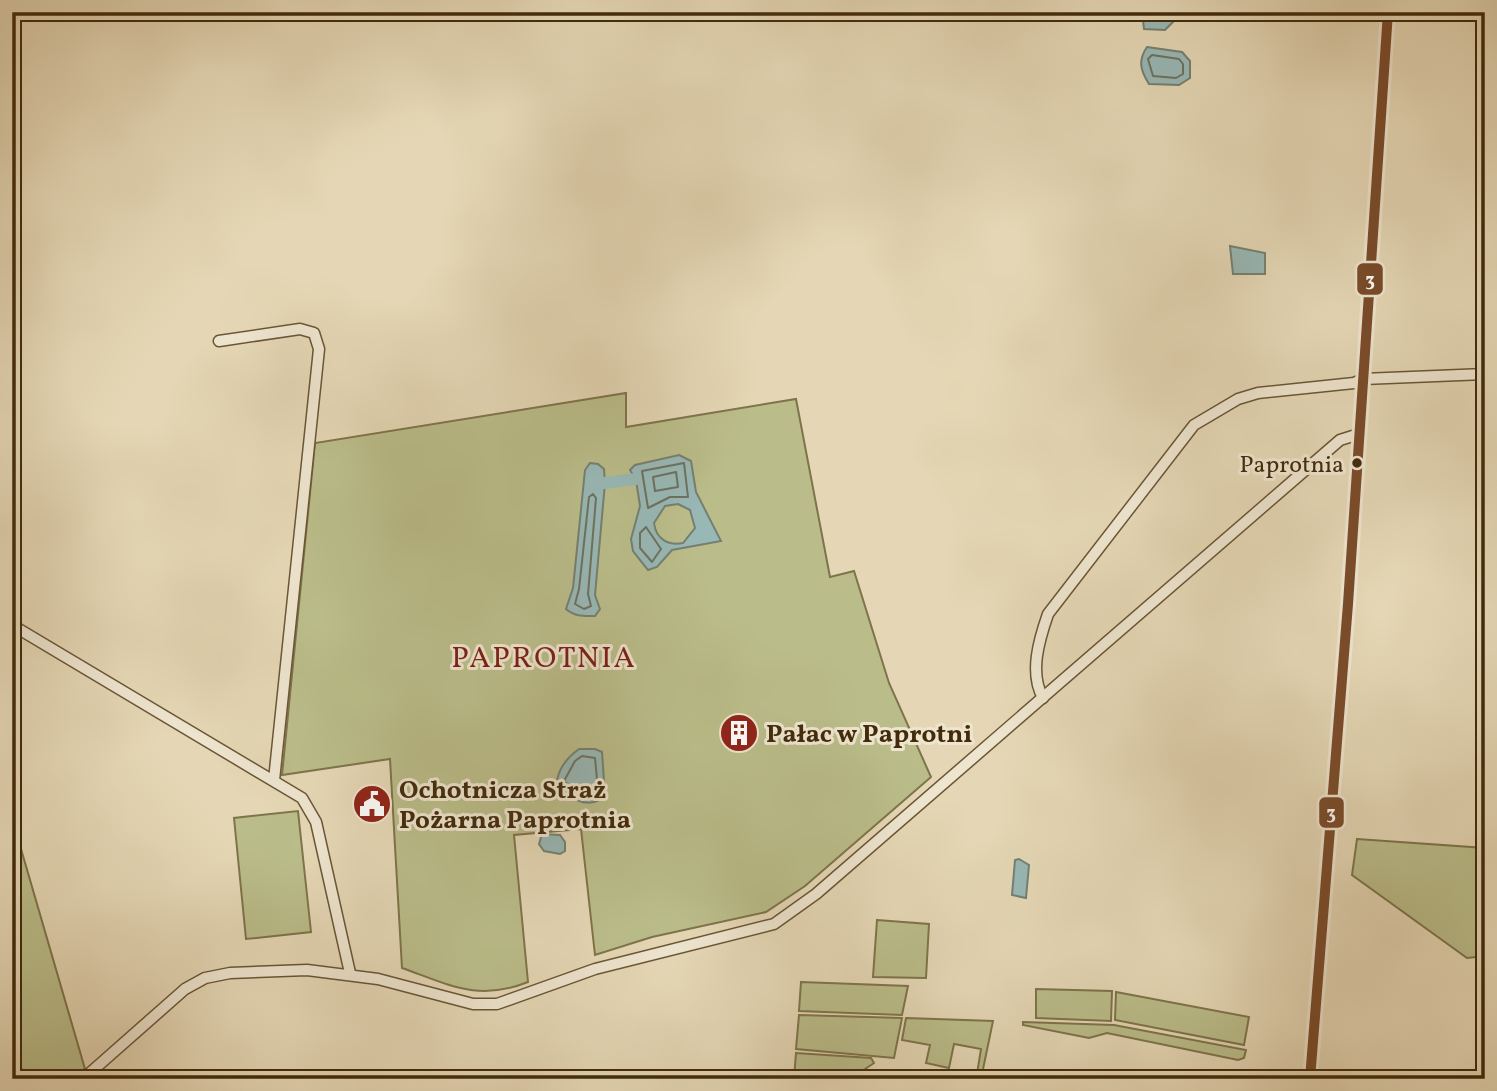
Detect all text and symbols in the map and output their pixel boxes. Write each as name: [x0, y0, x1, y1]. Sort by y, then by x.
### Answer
line badge: 3: [1356, 262, 1384, 296]
text: 3: [1365, 268, 1375, 294]
place label: Paprotnia: [1240, 449, 1344, 483]
marker: Paprotnia: [1350, 456, 1364, 470]
district label: PAPROTNIA: [451, 638, 637, 680]
building icon: Pałac w Paprotni: [718, 712, 760, 754]
place label: Pałac w Paprotni: [766, 717, 972, 753]
place label: Ochotnicza Straż Pożarna Paprotnia: [399, 773, 631, 839]
public building icon: Ochotnicza Straż Pożarna Paprotnia: [351, 783, 393, 825]
line badge: 3: [1318, 796, 1345, 829]
text: 3: [1326, 801, 1336, 827]

